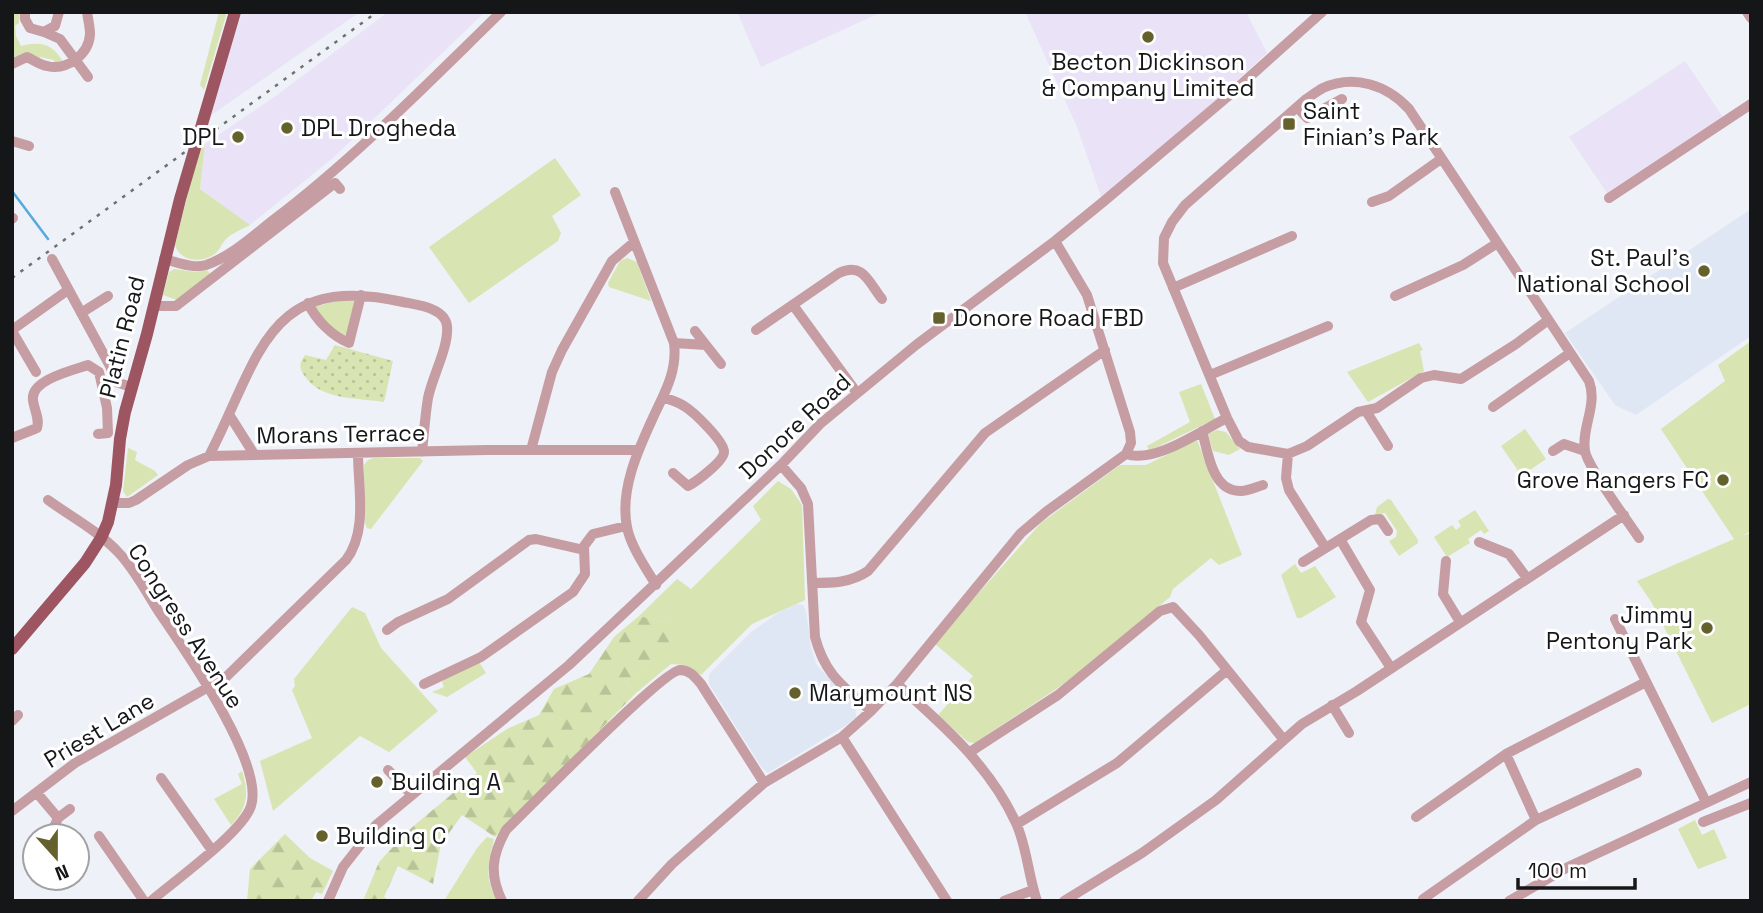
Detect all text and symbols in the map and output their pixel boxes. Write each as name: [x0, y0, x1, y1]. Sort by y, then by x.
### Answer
marker: Becton Dickinson & Company Limited: [1140, 29, 1156, 45]
place label: Becton Dickinson & Company Limited: [1042, 47, 1254, 103]
place label: Saint Finian's Park: [1303, 96, 1439, 152]
place label: DPL Drogheda: [301, 113, 456, 143]
marker: Saint Finian's Park: [1281, 116, 1297, 132]
marker: DPL Drogheda: [279, 120, 295, 136]
place label: DPL: [182, 122, 224, 152]
marker: DPL: [230, 129, 246, 145]
place label: St. Paul's National School: [1517, 243, 1690, 299]
marker: St. Paul's National School: [1696, 263, 1712, 279]
street label: Platin Road: [92, 273, 152, 401]
place label: Donore Road FBD: [953, 303, 1144, 333]
marker: Donore Road FBD: [931, 310, 947, 326]
street label: Donore Road: [733, 367, 857, 485]
street label: Morans Terrace: [256, 418, 426, 450]
place label: Grove Rangers FC: [1517, 465, 1709, 495]
marker: Grove Rangers FC: [1715, 472, 1731, 488]
street label: Congress Avenue: [121, 538, 251, 714]
place label: Jimmy Pentony Park: [1546, 600, 1693, 656]
marker: Jimmy Pentony Park: [1699, 620, 1715, 636]
place label: Marymount NS: [809, 678, 973, 708]
street label: Priest Lane: [38, 685, 160, 775]
marker: Marymount NS: [787, 685, 803, 701]
place label: Building A: [391, 767, 501, 797]
marker: Building A: [369, 774, 385, 790]
place label: Building C: [336, 821, 447, 851]
north arrow: [21, 822, 91, 892]
marker: Building C: [314, 828, 330, 844]
scale bar: [1518, 846, 1635, 890]
text: 100 m: [1528, 857, 1587, 884]
text: N: [51, 858, 72, 886]

